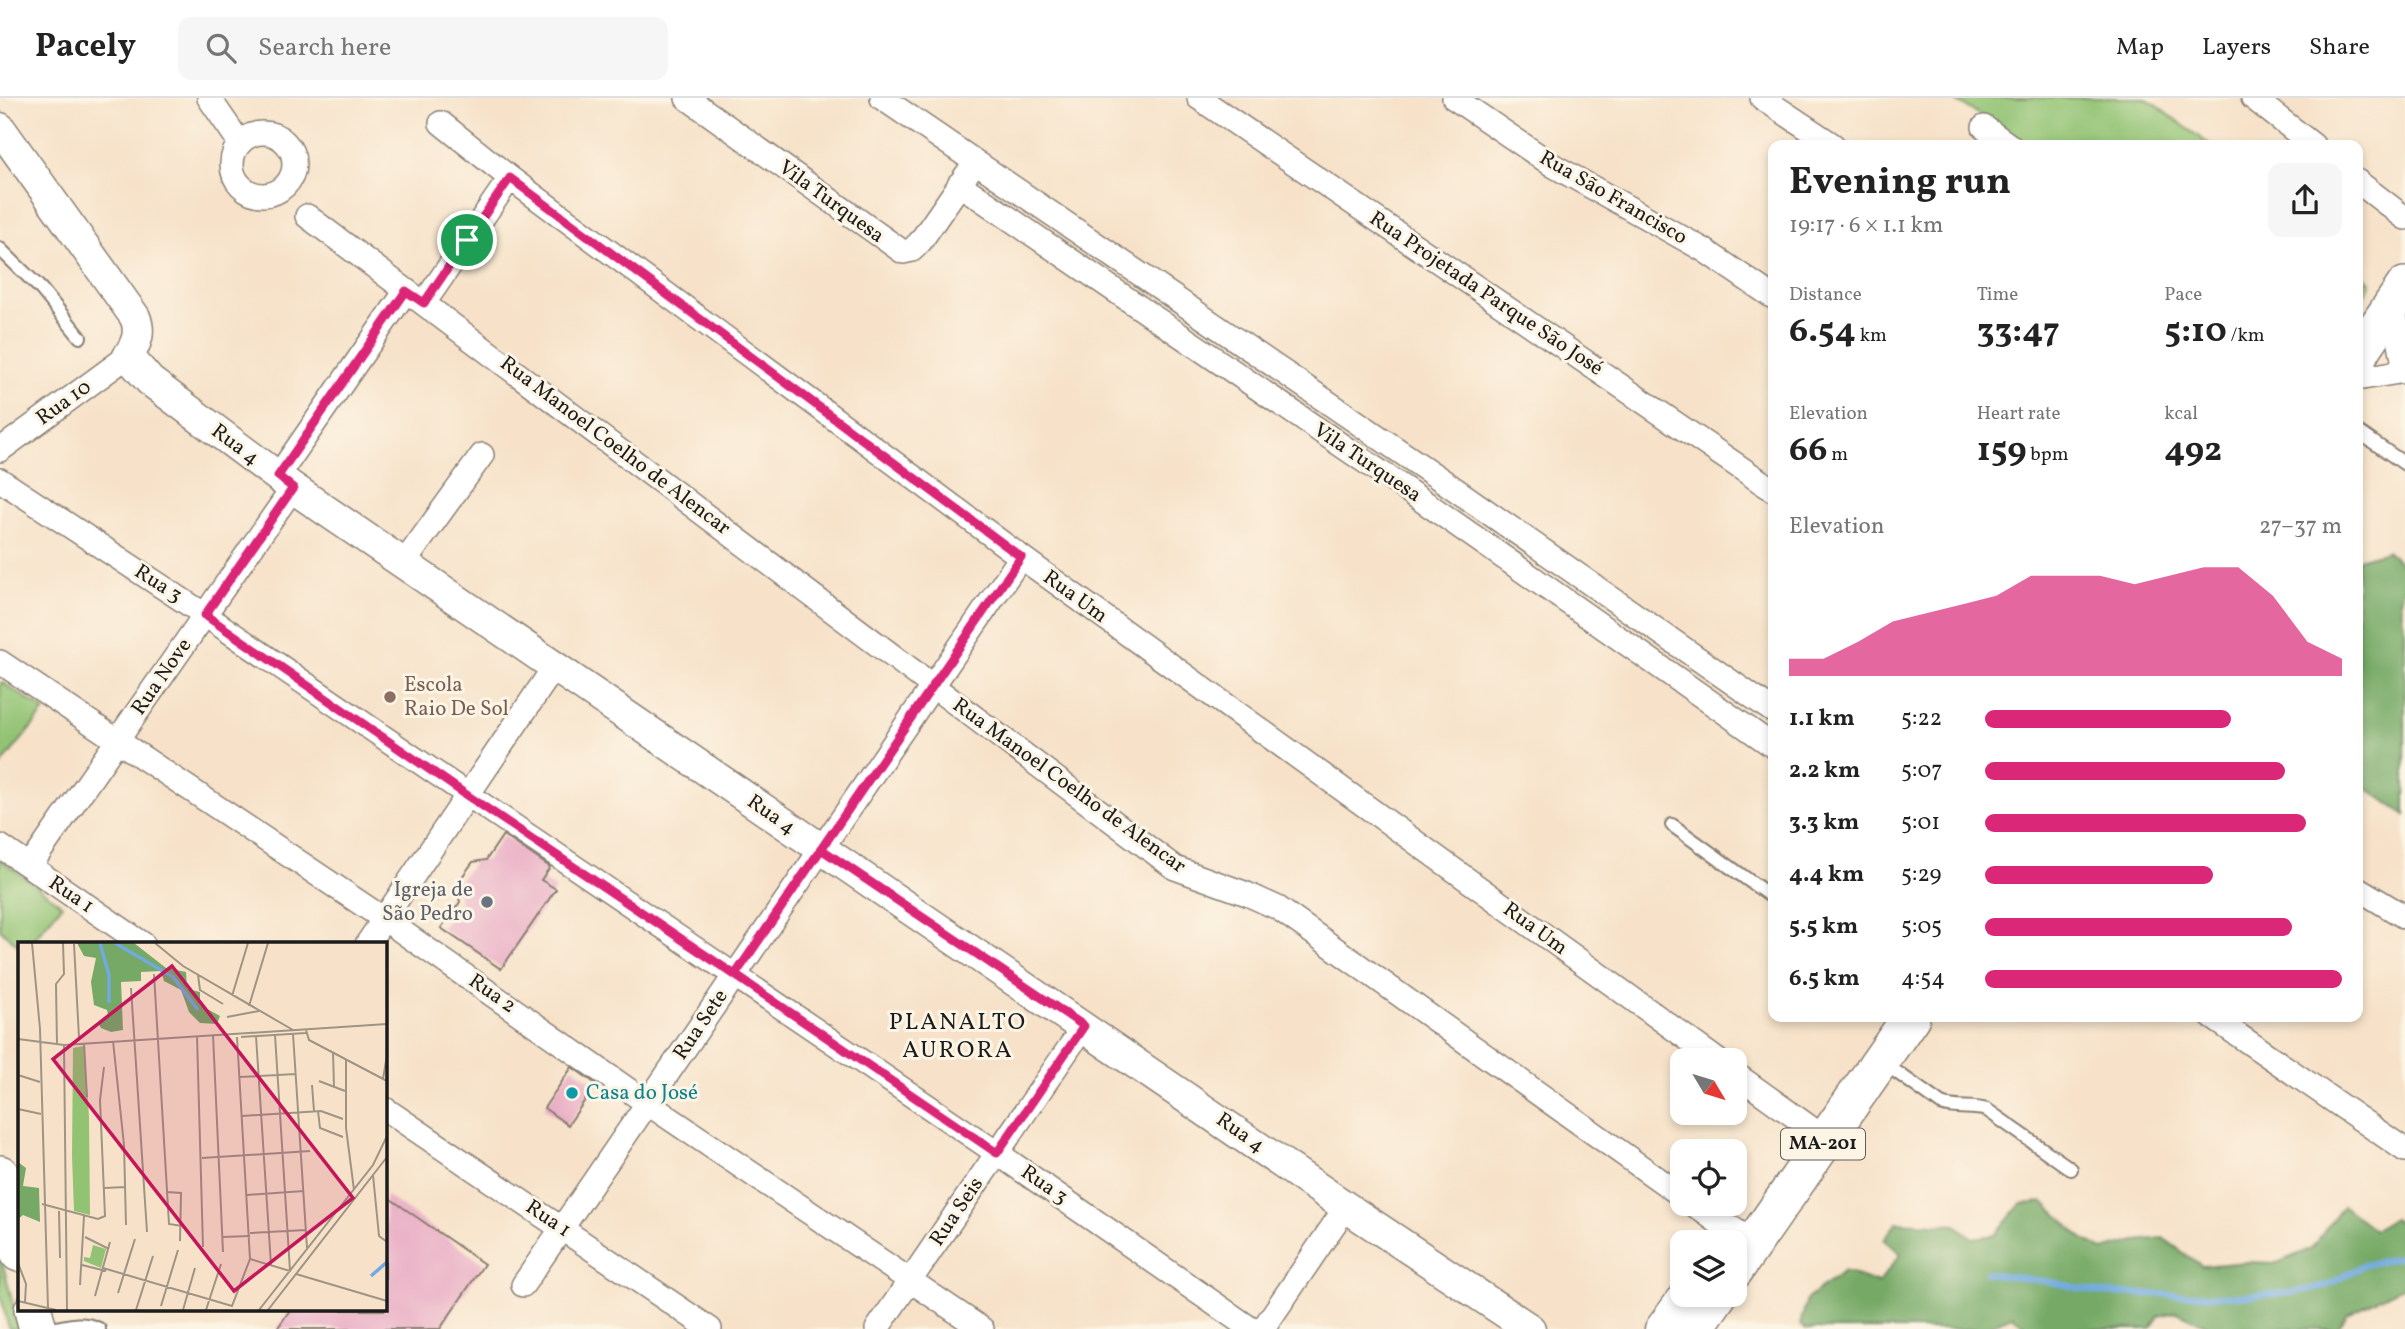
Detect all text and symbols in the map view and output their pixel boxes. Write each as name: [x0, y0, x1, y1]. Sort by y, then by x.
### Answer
search box: [178, 17, 668, 80]
text: Pacely: [35, 25, 136, 71]
icon: search: [202, 29, 240, 67]
text: Search here: [258, 30, 391, 66]
text: Map: [2116, 31, 2164, 65]
text: Layers: [2202, 31, 2271, 65]
text: Share: [2309, 31, 2370, 65]
street label: Rua São Francisco: [1534, 144, 1692, 252]
street label: Vila Turquesa: [772, 154, 890, 250]
text: Evening run: [1789, 157, 2011, 210]
button: share: [2268, 163, 2342, 237]
street label: Rua Projetada Parque São José: [1363, 205, 1609, 383]
pin: [437, 210, 497, 270]
text: 19:17 · 6 × 1.1 km: [1789, 210, 1943, 242]
icon: arrive: [448, 221, 486, 259]
text: Distance: [1789, 282, 1862, 308]
text: Time: [1977, 282, 2018, 308]
text: Pace: [2164, 282, 2202, 308]
text: 6.54: [1789, 308, 1856, 356]
text: 33:47: [1977, 308, 2060, 356]
text: 5:10: [2164, 308, 2227, 356]
text: km: [1856, 323, 1887, 349]
text: /km: [2227, 323, 2265, 349]
street label: Rua Manoel Coelho de Alencar: [494, 349, 737, 543]
street label: Rua 10: [31, 373, 97, 433]
text: Elevation: [1789, 401, 1868, 427]
text: Heart rate: [1977, 401, 2061, 427]
text: kcal: [2164, 401, 2198, 427]
street label: Vila Turquesa: [1307, 416, 1427, 510]
street label: Rua 4: [205, 417, 265, 473]
text: 66: [1789, 427, 1827, 475]
text: 159: [1977, 427, 2027, 475]
text: 492: [2164, 427, 2222, 475]
text: m: [1827, 442, 1848, 468]
text: bpm: [2027, 442, 2068, 468]
text: Elevation: [1789, 511, 1885, 543]
text: 27–37 m: [2259, 511, 2342, 543]
street label: Rua 3: [128, 558, 188, 610]
street label: Rua Um: [1037, 564, 1113, 630]
street label: Rua Nove: [125, 633, 199, 721]
place label: Escola Raio De Sol: [404, 671, 509, 724]
marker: Escola Raio De Sol: [382, 689, 398, 705]
street label: Rua Manoel Coelho de Alencar: [946, 691, 1192, 881]
text: 1.1 km: [1789, 703, 1855, 735]
text: 5:22: [1901, 703, 1942, 735]
text: 2.2 km: [1789, 755, 1860, 787]
text: 5:07: [1901, 755, 1942, 787]
street label: Rua 4: [741, 788, 801, 842]
text: 3.3 km: [1789, 807, 1859, 839]
text: 5:01: [1901, 807, 1940, 839]
text: 4.4 km: [1789, 859, 1864, 891]
text: 5:29: [1901, 859, 1942, 891]
street label: Rua 1: [43, 869, 99, 921]
place label: Igreja de São Pedro: [382, 876, 473, 929]
marker: Igreja de São Pedro: [479, 894, 495, 910]
street label: Rua Um: [1497, 896, 1573, 962]
text: 5.5 km: [1789, 911, 1858, 943]
text: 5:05: [1901, 911, 1942, 943]
inset map: [18, 942, 387, 1312]
text: 6.5 km: [1789, 963, 1860, 995]
text: 4:54: [1901, 963, 1945, 995]
street label: Rua 2: [462, 967, 522, 1021]
street label: Rua Sete: [667, 984, 735, 1066]
district label: PLANALTO AURORA: [889, 1006, 1027, 1068]
north arrow: [1670, 1048, 1746, 1125]
map controls: [1670, 1048, 1747, 1307]
place label: Casa do José: [586, 1079, 698, 1108]
marker: Casa do José: [564, 1085, 580, 1101]
street label: Rua 4: [1210, 1106, 1270, 1160]
road number: MA-201: [1781, 1128, 1865, 1160]
button: locate: [1670, 1139, 1747, 1216]
street label: Rua 3: [1015, 1158, 1073, 1212]
street label: Rua Seis: [923, 1172, 991, 1252]
street label: Rua 1: [520, 1193, 576, 1245]
button: layers: [1670, 1230, 1747, 1307]

